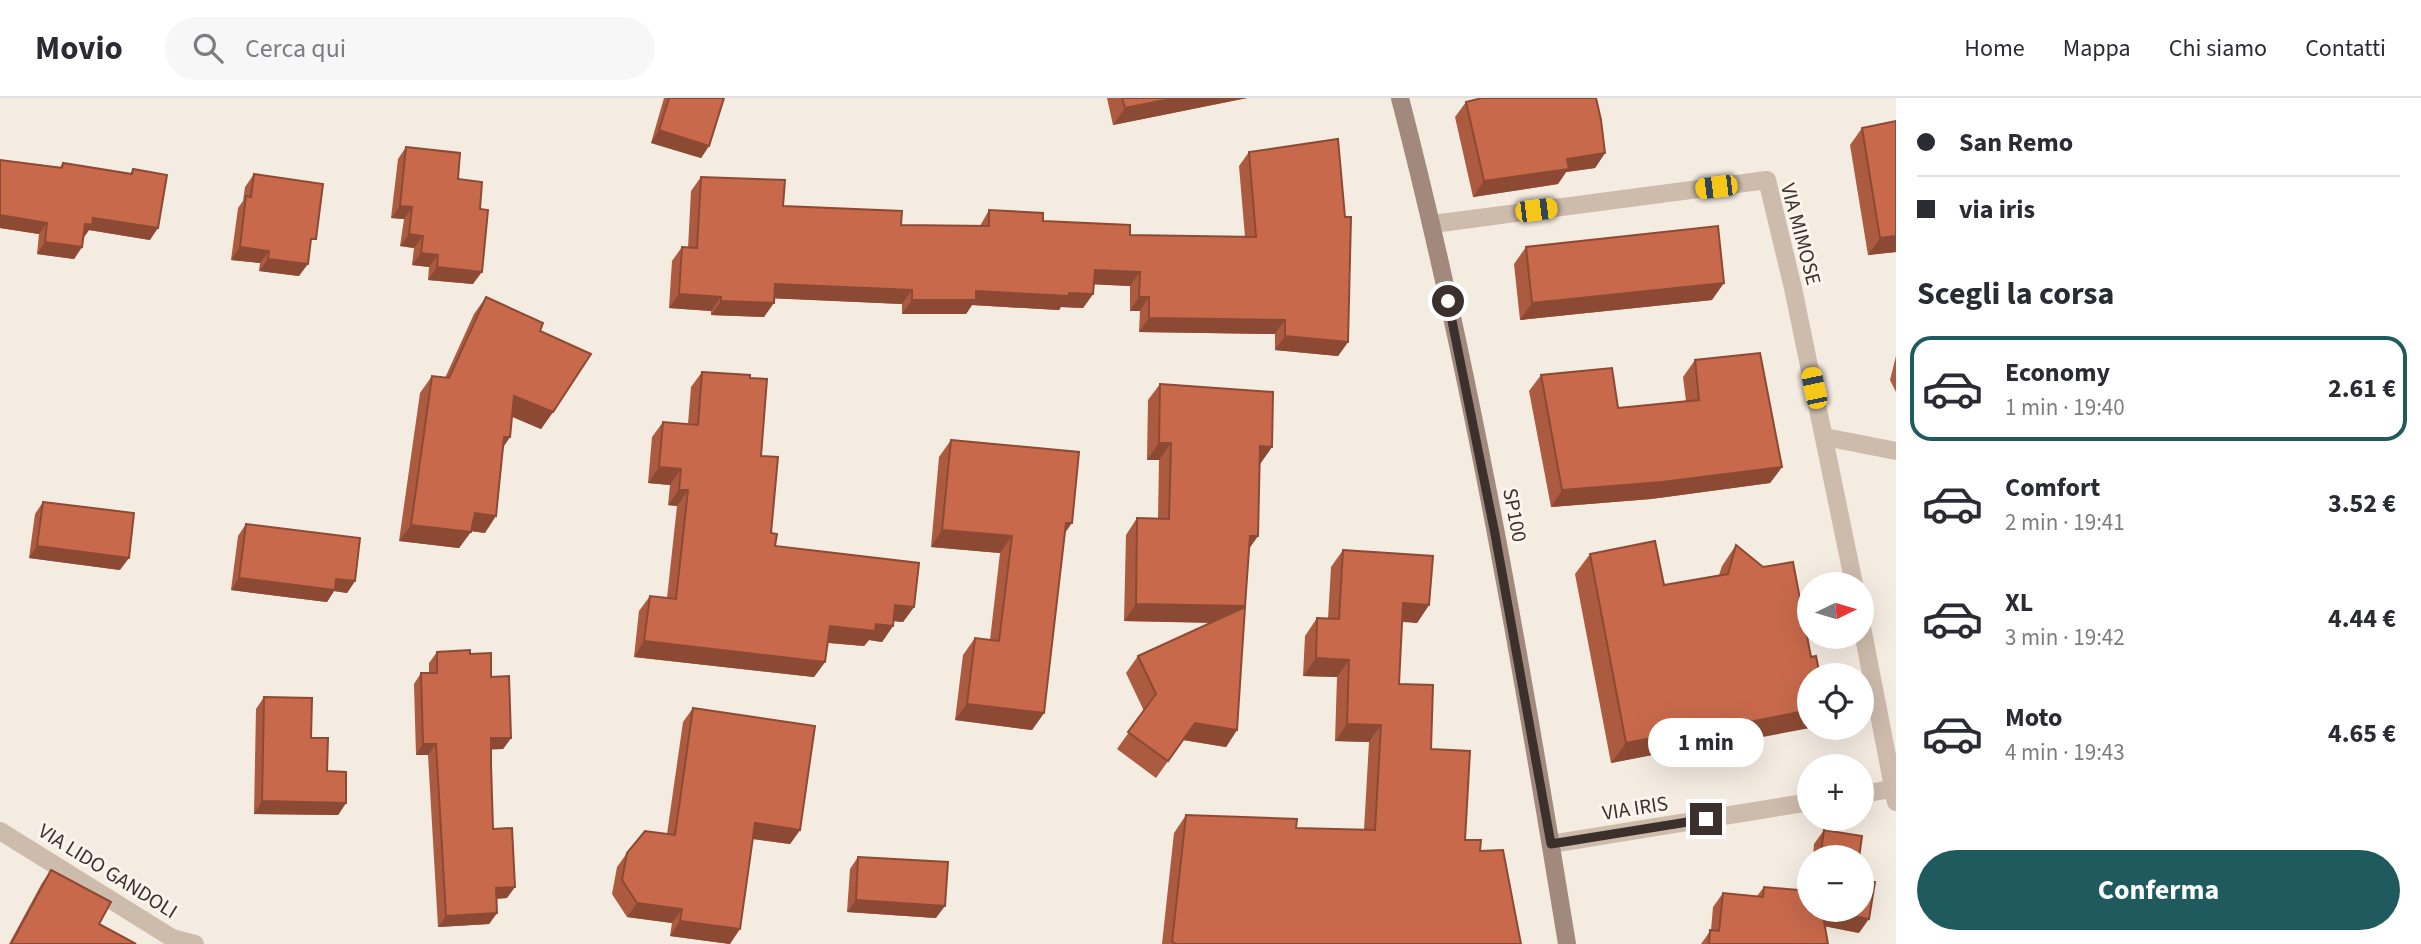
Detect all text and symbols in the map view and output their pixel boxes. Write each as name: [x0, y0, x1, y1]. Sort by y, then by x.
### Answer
search box: [165, 17, 655, 80]
text: Movio: [35, 25, 123, 72]
icon: search: [189, 29, 227, 67]
text: Cerca qui: [245, 30, 346, 67]
text: Home: [1964, 31, 2025, 66]
text: Mappa: [2063, 31, 2131, 66]
text: Chi siamo: [2169, 31, 2267, 66]
text: Contatti: [2305, 31, 2386, 66]
text: San Remo: [1959, 124, 2073, 161]
car: [1694, 174, 1739, 200]
street label: VIA MIMOSE: [1773, 180, 1829, 288]
text: via iris: [1959, 191, 2035, 228]
car: [1514, 197, 1559, 223]
text: Scegli la corsa: [1917, 271, 2114, 317]
route start: [1432, 285, 1464, 317]
text: Economy: [2005, 354, 2110, 391]
icon: car: [1921, 357, 1984, 420]
car: [1800, 365, 1829, 411]
text: 2.61 €: [2328, 370, 2396, 407]
text: 1 min · 19:40: [2005, 391, 2125, 424]
text: Comfort: [2005, 469, 2100, 506]
icon: car: [1921, 472, 1984, 535]
street label: SP100: [1495, 485, 1535, 545]
text: 3.52 €: [2328, 485, 2396, 522]
text: 2 min · 19:41: [2005, 506, 2125, 539]
north arrow: [1797, 572, 1874, 649]
map controls: [1797, 572, 1874, 922]
text: XL: [2005, 584, 2033, 621]
icon: car: [1921, 587, 1984, 650]
text: 4.44 €: [2328, 600, 2396, 637]
text: 3 min · 19:42: [2005, 621, 2125, 654]
button: locate: [1797, 663, 1874, 740]
text: Moto: [2005, 699, 2062, 736]
icon: car: [1921, 702, 1984, 765]
text: 4.65 €: [2328, 715, 2396, 752]
callout: 1 min: [1648, 718, 1764, 766]
text: 1 min: [1678, 726, 1734, 759]
text: 4 min · 19:43: [2005, 736, 2125, 769]
button: +: [1797, 754, 1874, 831]
street label: VIA IRIS: [1600, 788, 1670, 828]
route end: [1690, 803, 1722, 835]
street label: VIA LIDO GANDOLI: [33, 816, 183, 926]
button: −: [1797, 845, 1874, 922]
button: Conferma: [1917, 850, 2400, 930]

